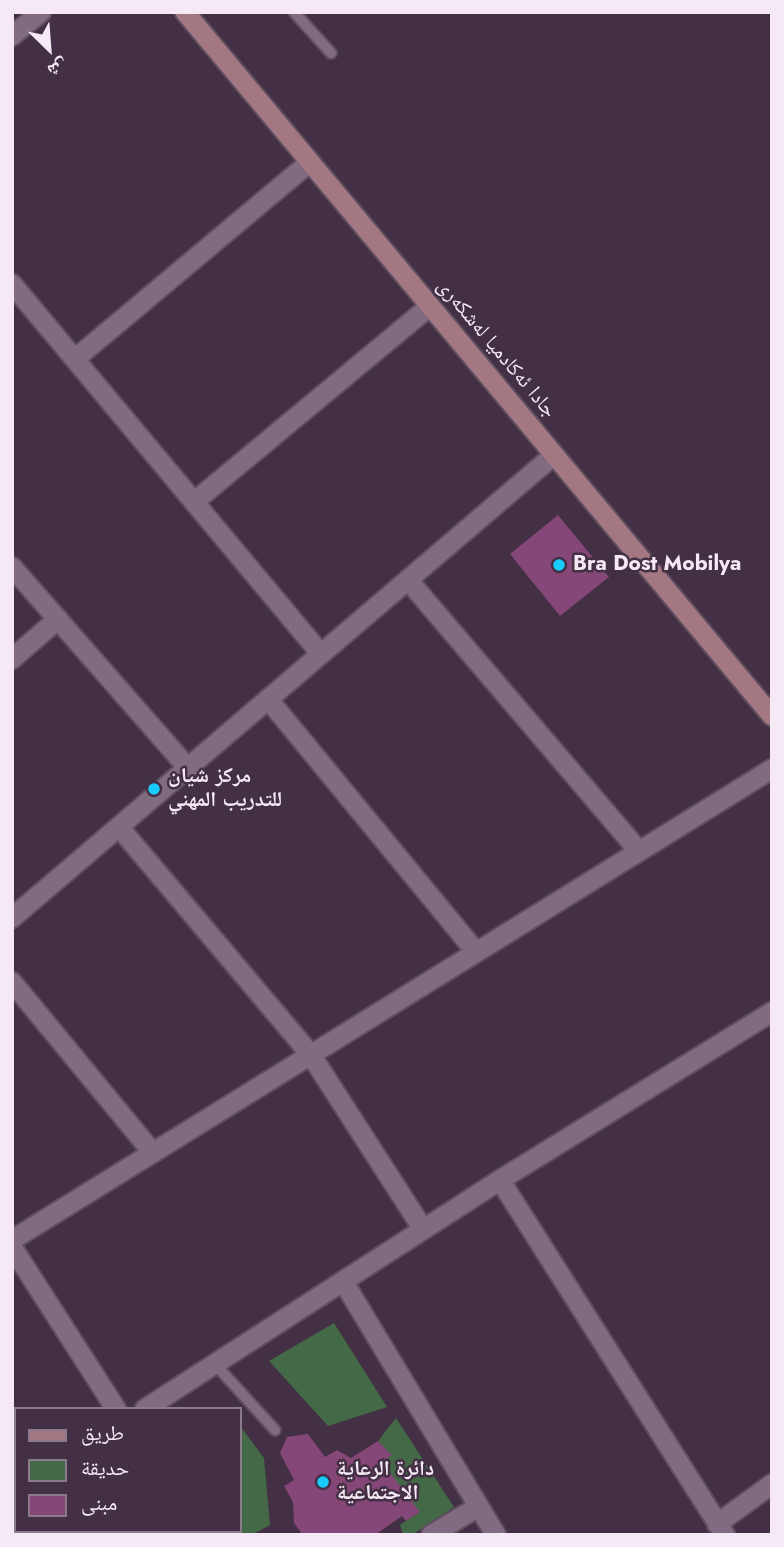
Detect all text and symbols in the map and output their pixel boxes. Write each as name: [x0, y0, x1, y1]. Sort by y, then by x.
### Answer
north arrow: [14, 14, 84, 84]
text: ش: [43, 52, 73, 85]
street label: جادا ئه‌كادميا له‌شكه‌رى: [431, 274, 561, 424]
place label: Bra Dost Mobilya: [573, 552, 741, 578]
marker: Bra Dost Mobilya: [551, 557, 567, 573]
place label: مركز شيان للتدريب المهني: [168, 764, 282, 814]
marker: مركز شيان للتدريب المهني: [146, 781, 162, 797]
legend: [14, 1407, 242, 1533]
text: طريق: [81, 1418, 124, 1448]
text: حديقة: [81, 1453, 129, 1483]
place label: دائرة الرعاية الاجتماعية: [337, 1457, 434, 1507]
marker: دائرة الرعاية الاجتماعية: [315, 1474, 331, 1490]
text: مبنى: [81, 1488, 117, 1518]

